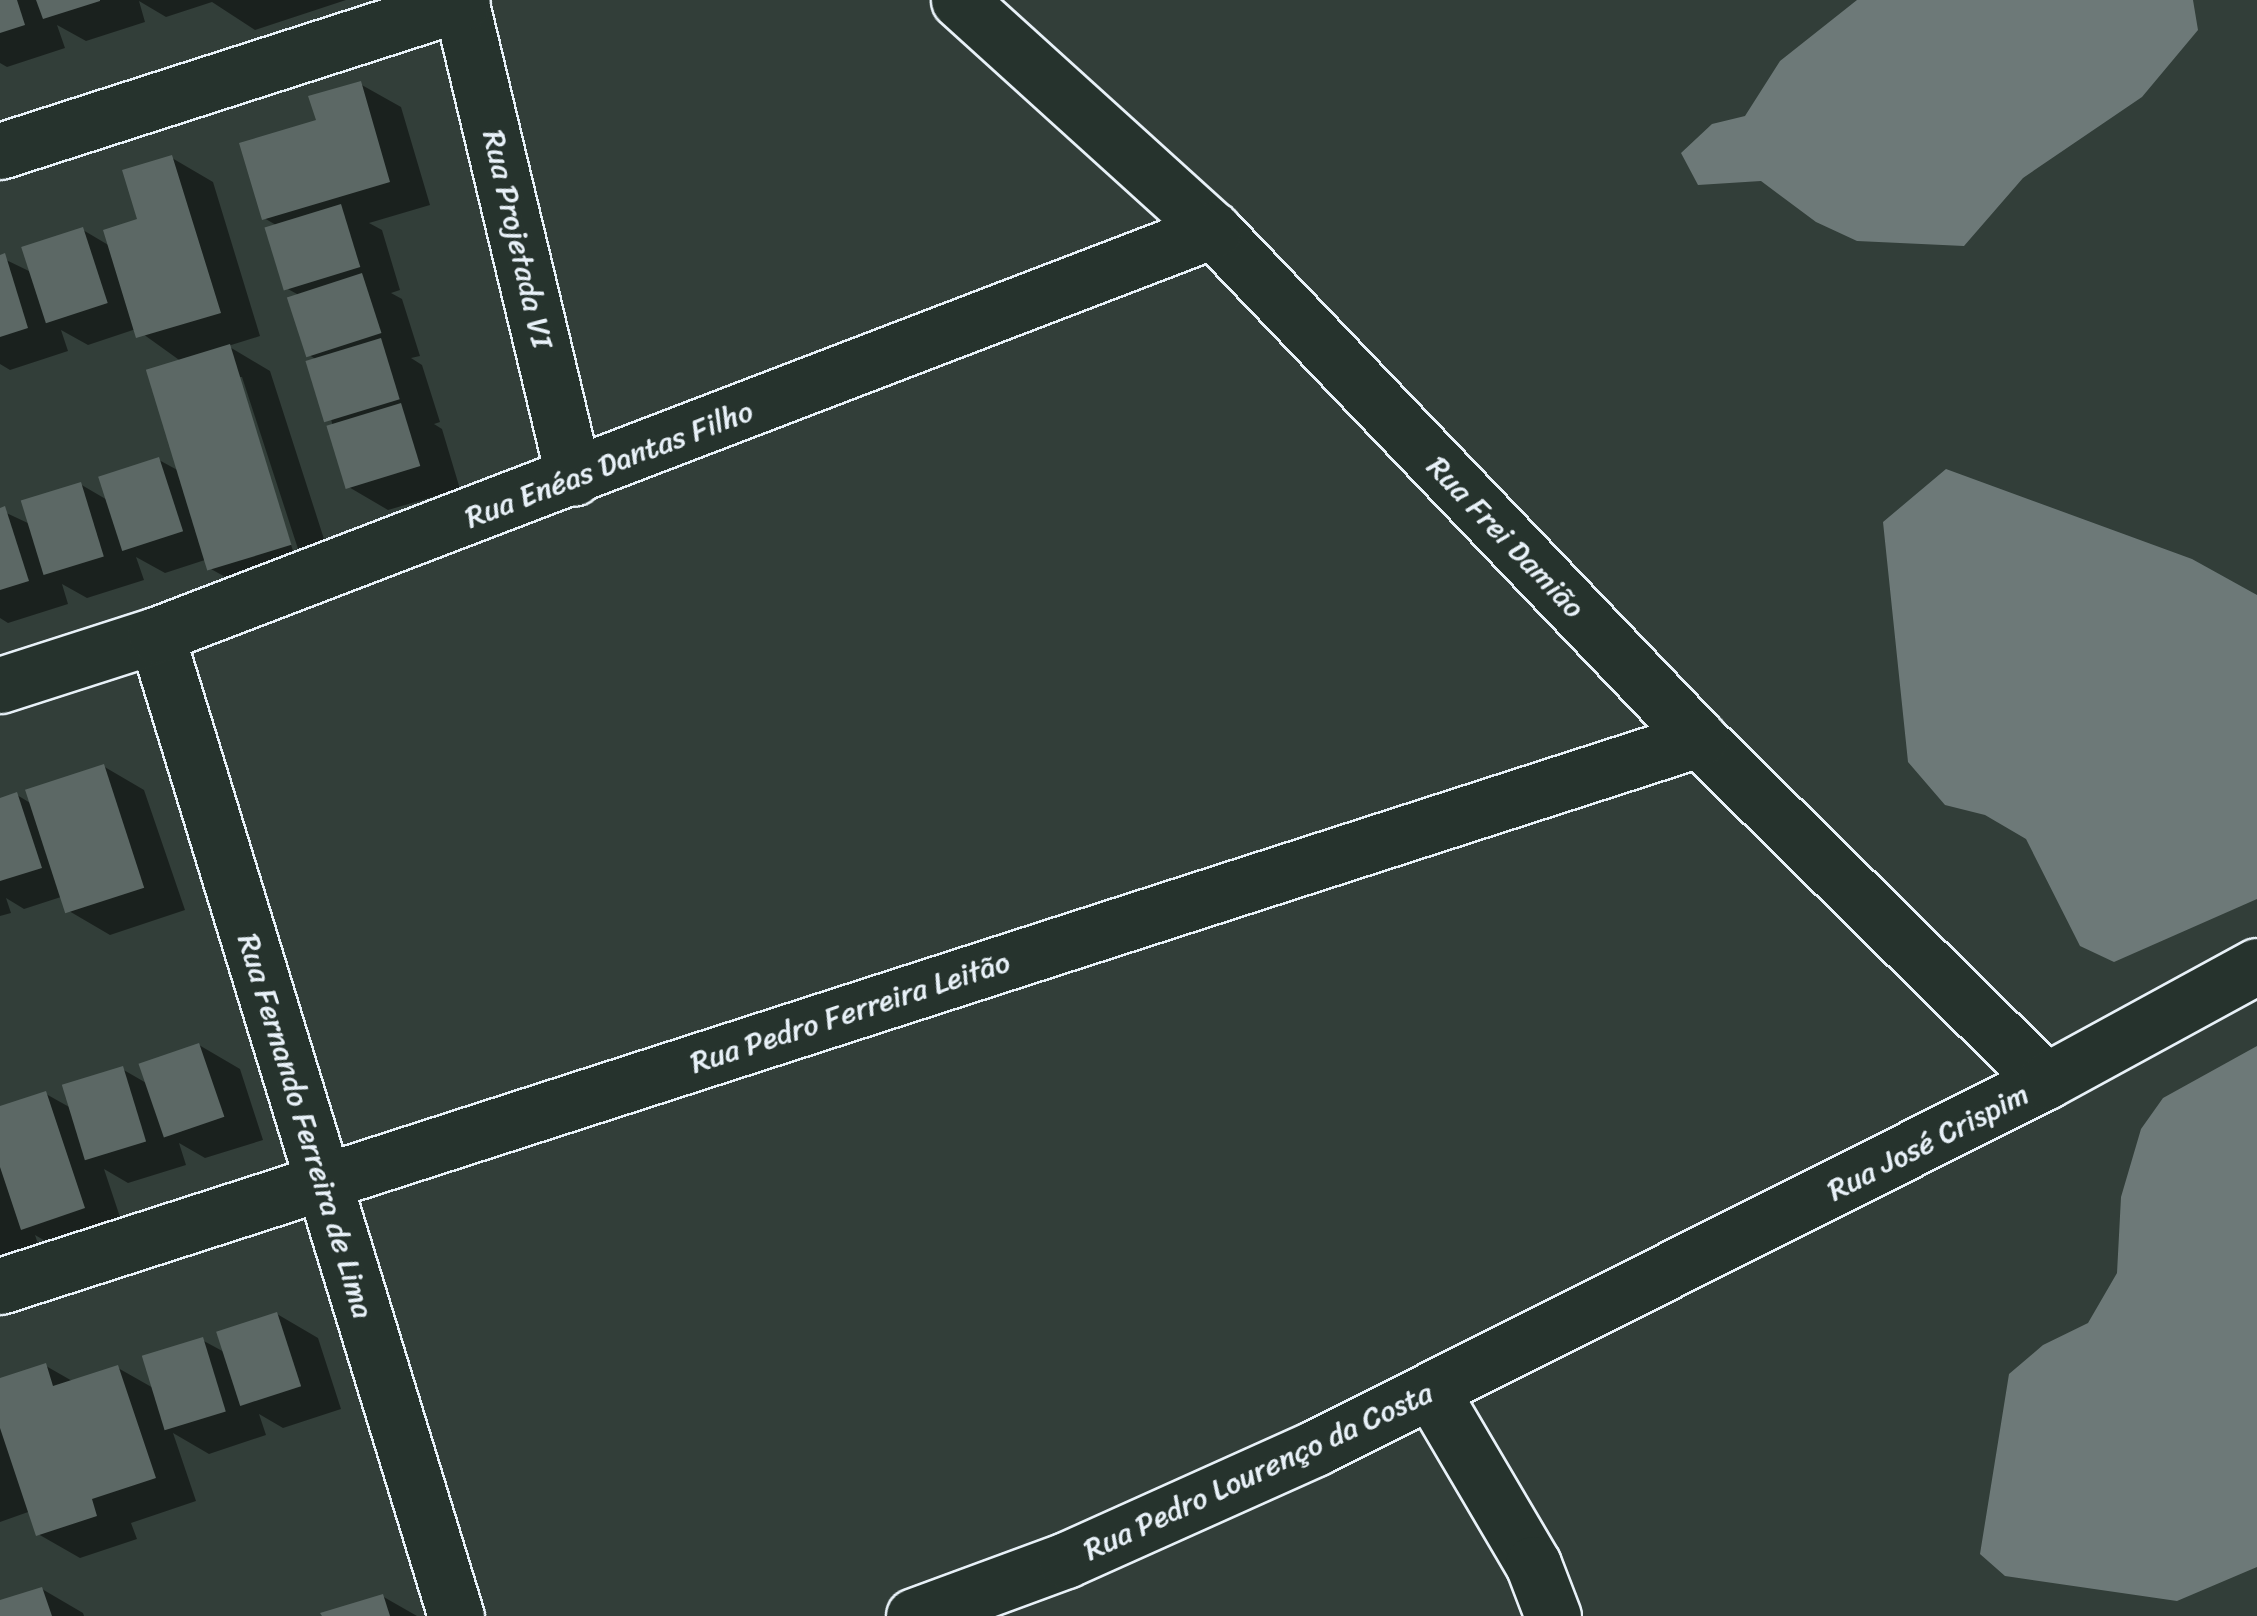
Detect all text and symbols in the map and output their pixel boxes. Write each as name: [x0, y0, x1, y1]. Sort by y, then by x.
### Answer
street label: Rua Projetada VI: [475, 126, 561, 352]
street label: Rua Enéas Dantas Filho: [461, 393, 757, 535]
street label: Rua Frei Damião: [1420, 448, 1592, 626]
street label: Rua Fernando Ferreira de Lima: [230, 929, 382, 1323]
street label: Rua Pedro Ferreira Leitão: [684, 943, 1016, 1081]
street label: Rua José Crispim: [1820, 1075, 2036, 1209]
street label: Rua Pedro Lourenço da Costa: [1077, 1374, 1439, 1568]

